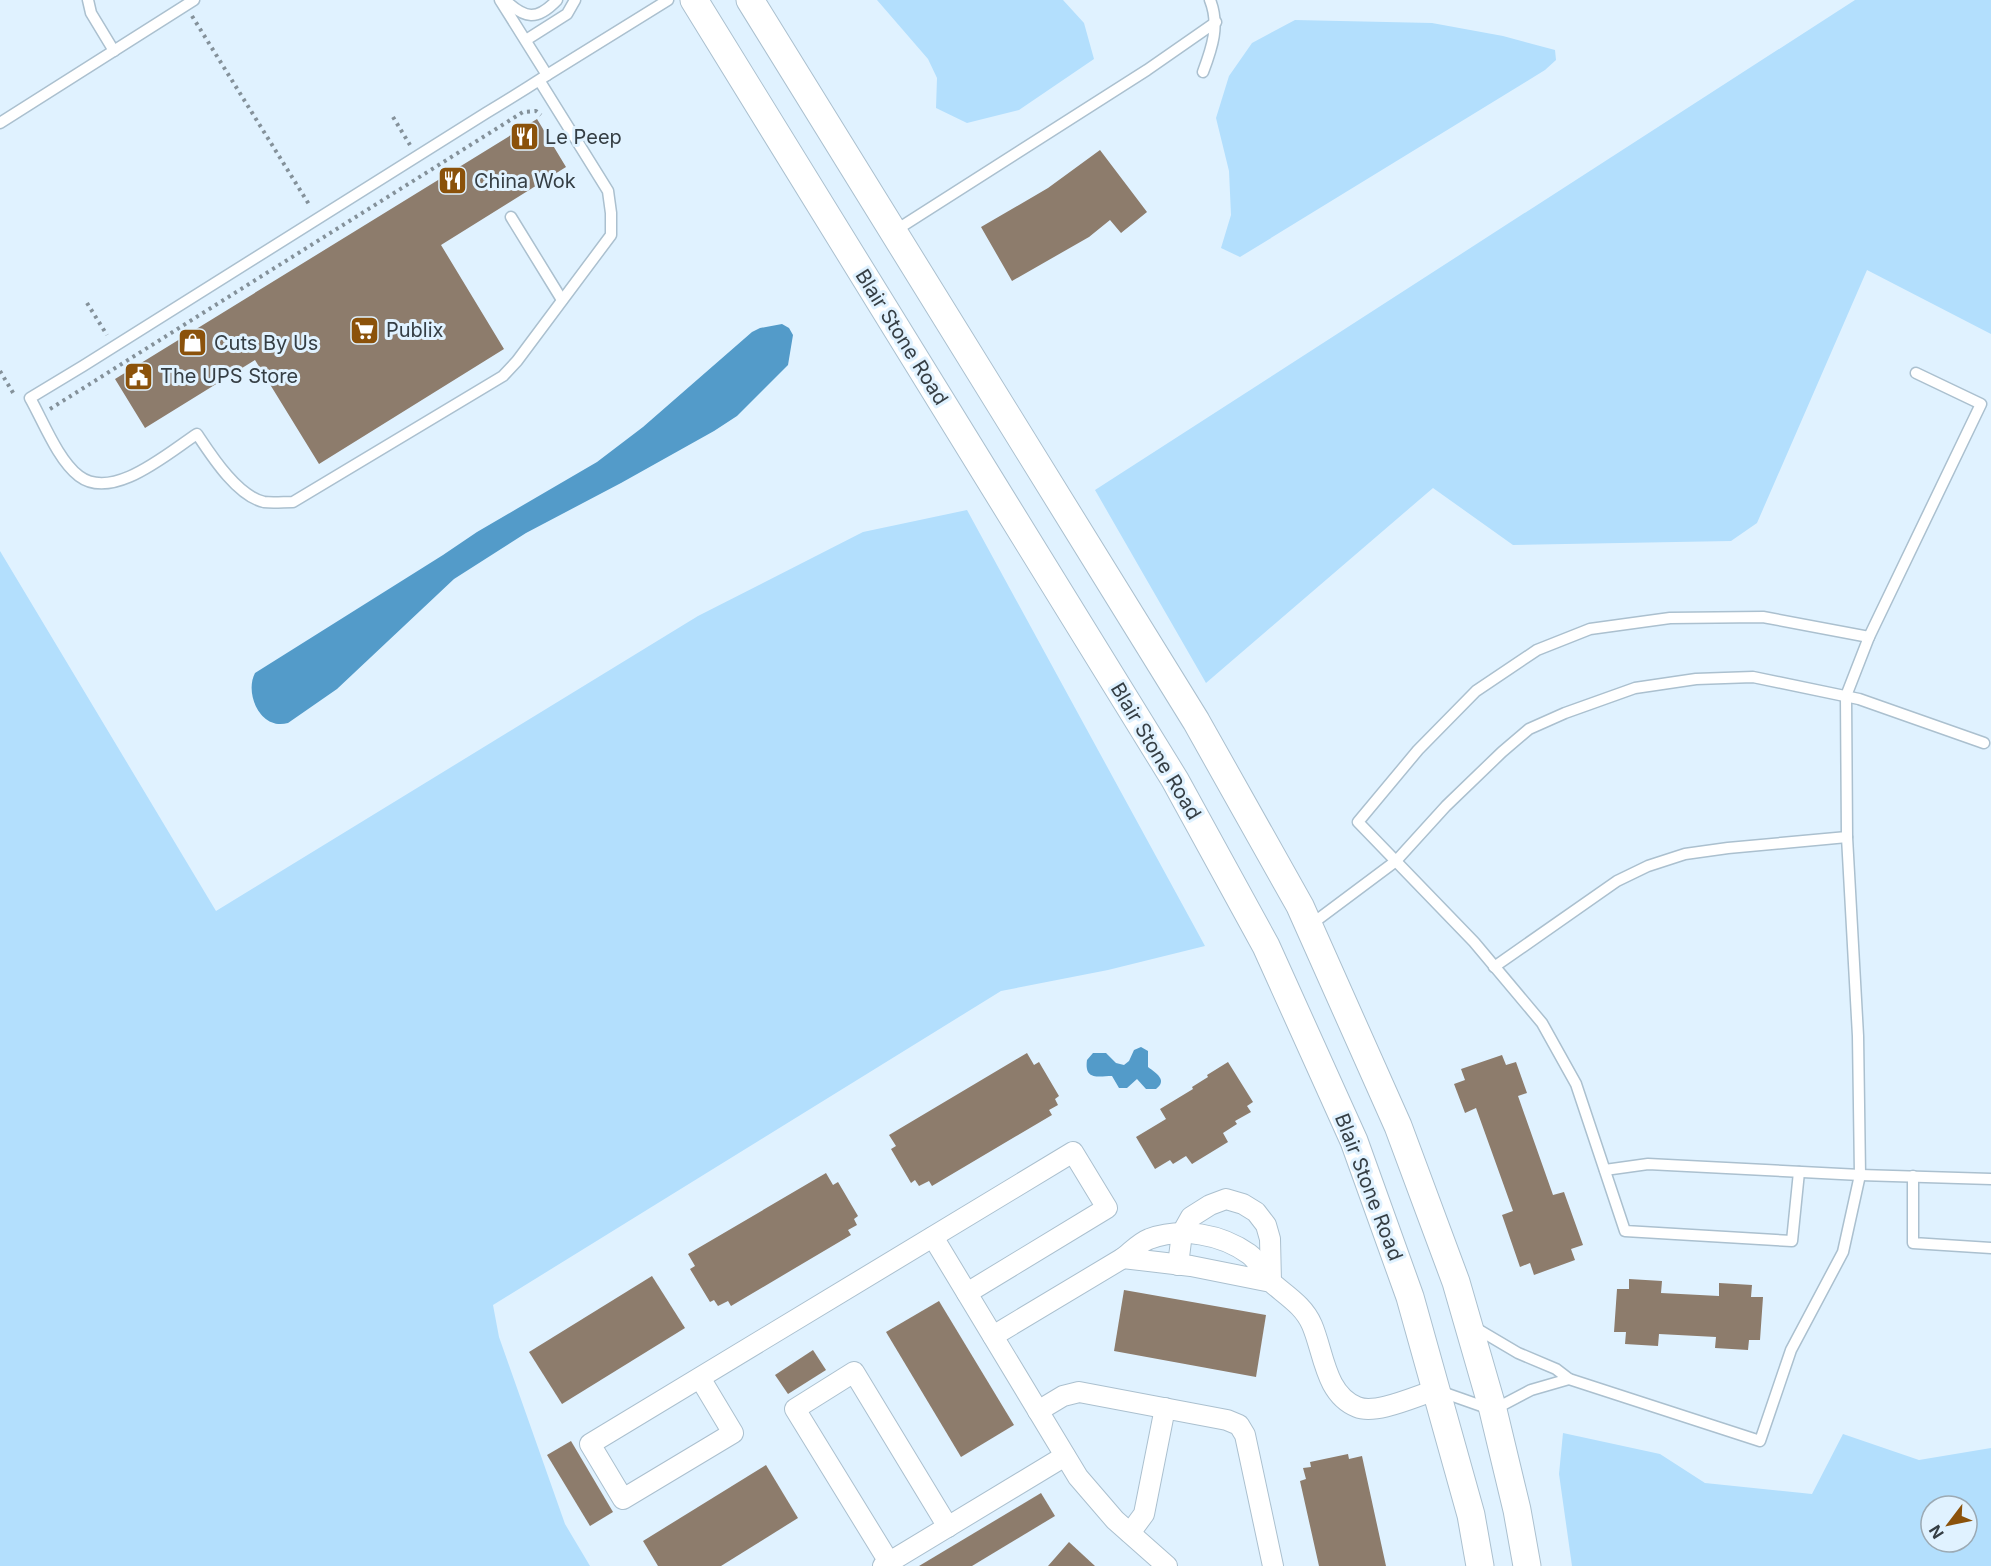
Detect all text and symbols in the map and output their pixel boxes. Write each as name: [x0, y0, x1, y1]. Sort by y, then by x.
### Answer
restaurant icon: Le Peep: [508, 121, 540, 153]
place label: Le Peep: [545, 125, 622, 149]
restaurant icon: China Wok: [437, 165, 469, 197]
place label: China Wok: [474, 169, 576, 193]
street label: Blair Stone Road: [851, 265, 953, 409]
supermarket icon: Publix: [349, 314, 381, 346]
place label: Publix: [386, 318, 444, 342]
shop icon: Cuts By Us: [177, 327, 209, 359]
place label: Cuts By Us: [214, 331, 318, 355]
public building icon: The UPS Store: [123, 360, 155, 392]
place label: The UPS Store: [160, 364, 298, 388]
street label: Blair Stone Road: [1106, 678, 1206, 824]
street label: Blair Stone Road: [1330, 1110, 1408, 1264]
north arrow: [1919, 1494, 1979, 1554]
text: N: [1925, 1521, 1948, 1542]

